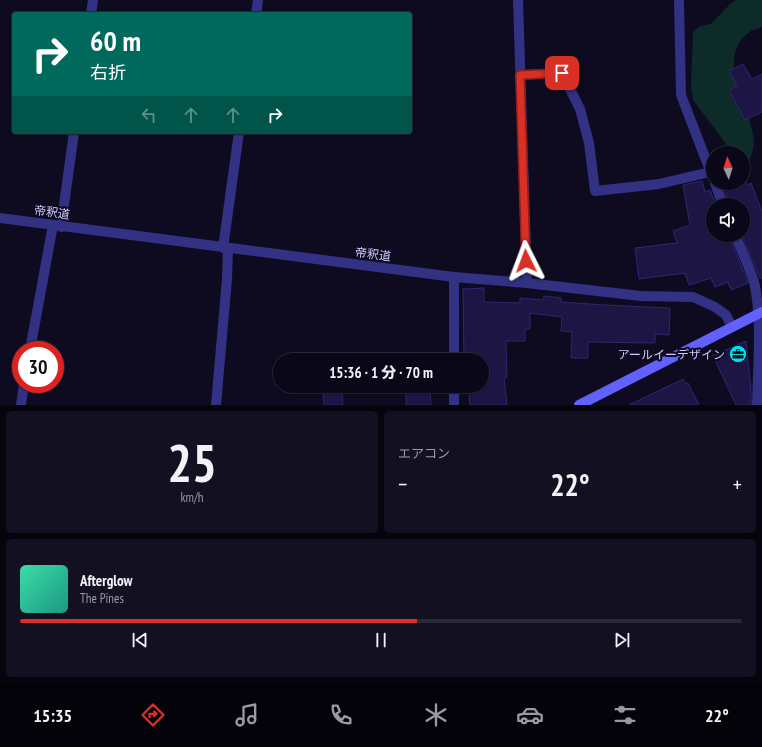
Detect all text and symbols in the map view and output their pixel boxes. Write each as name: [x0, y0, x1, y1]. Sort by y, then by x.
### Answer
text: 60 m: [90, 22, 141, 59]
icon: right: [24, 28, 76, 80]
pin: [545, 56, 579, 90]
text: 右折: [90, 61, 126, 84]
icon: arrive: [551, 62, 573, 84]
icon: left: [138, 104, 160, 126]
icon: ahead: [180, 104, 202, 126]
icon: ahead: [222, 104, 244, 126]
icon: right: [264, 104, 286, 126]
north arrow: [706, 146, 750, 190]
map controls: [706, 146, 750, 242]
button: sound: [706, 198, 750, 242]
street label: 帝釈道: [33, 202, 71, 222]
position arrow: [505, 240, 547, 282]
street label: 帝釈道: [354, 244, 392, 264]
speed limit sign: 30: [12, 341, 64, 393]
office icon: アールイーデザイン: [728, 344, 748, 364]
place label: アールイーデザイン: [618, 347, 725, 362]
text: 15:36 · 1 分 · 70 m: [329, 363, 433, 382]
text: 25: [167, 429, 217, 496]
text: エアコン: [398, 445, 450, 462]
text: 22°: [550, 465, 590, 504]
text: −: [398, 470, 407, 498]
text: +: [733, 470, 742, 498]
text: km/h: [180, 489, 204, 506]
text: Afterglow: [80, 571, 132, 590]
text: The Pines: [80, 590, 124, 607]
icon: previous: [129, 629, 151, 651]
icon: pause: [370, 629, 392, 651]
icon: next: [611, 629, 633, 651]
icon: directions: [139, 701, 167, 729]
icon: music: [233, 701, 261, 729]
icon: phone: [327, 701, 355, 729]
icon: climate: [422, 701, 450, 729]
icon: car: [516, 701, 544, 729]
icon: filters: [611, 701, 639, 729]
text: 15:35: [33, 704, 72, 727]
text: 22°: [705, 704, 729, 727]

